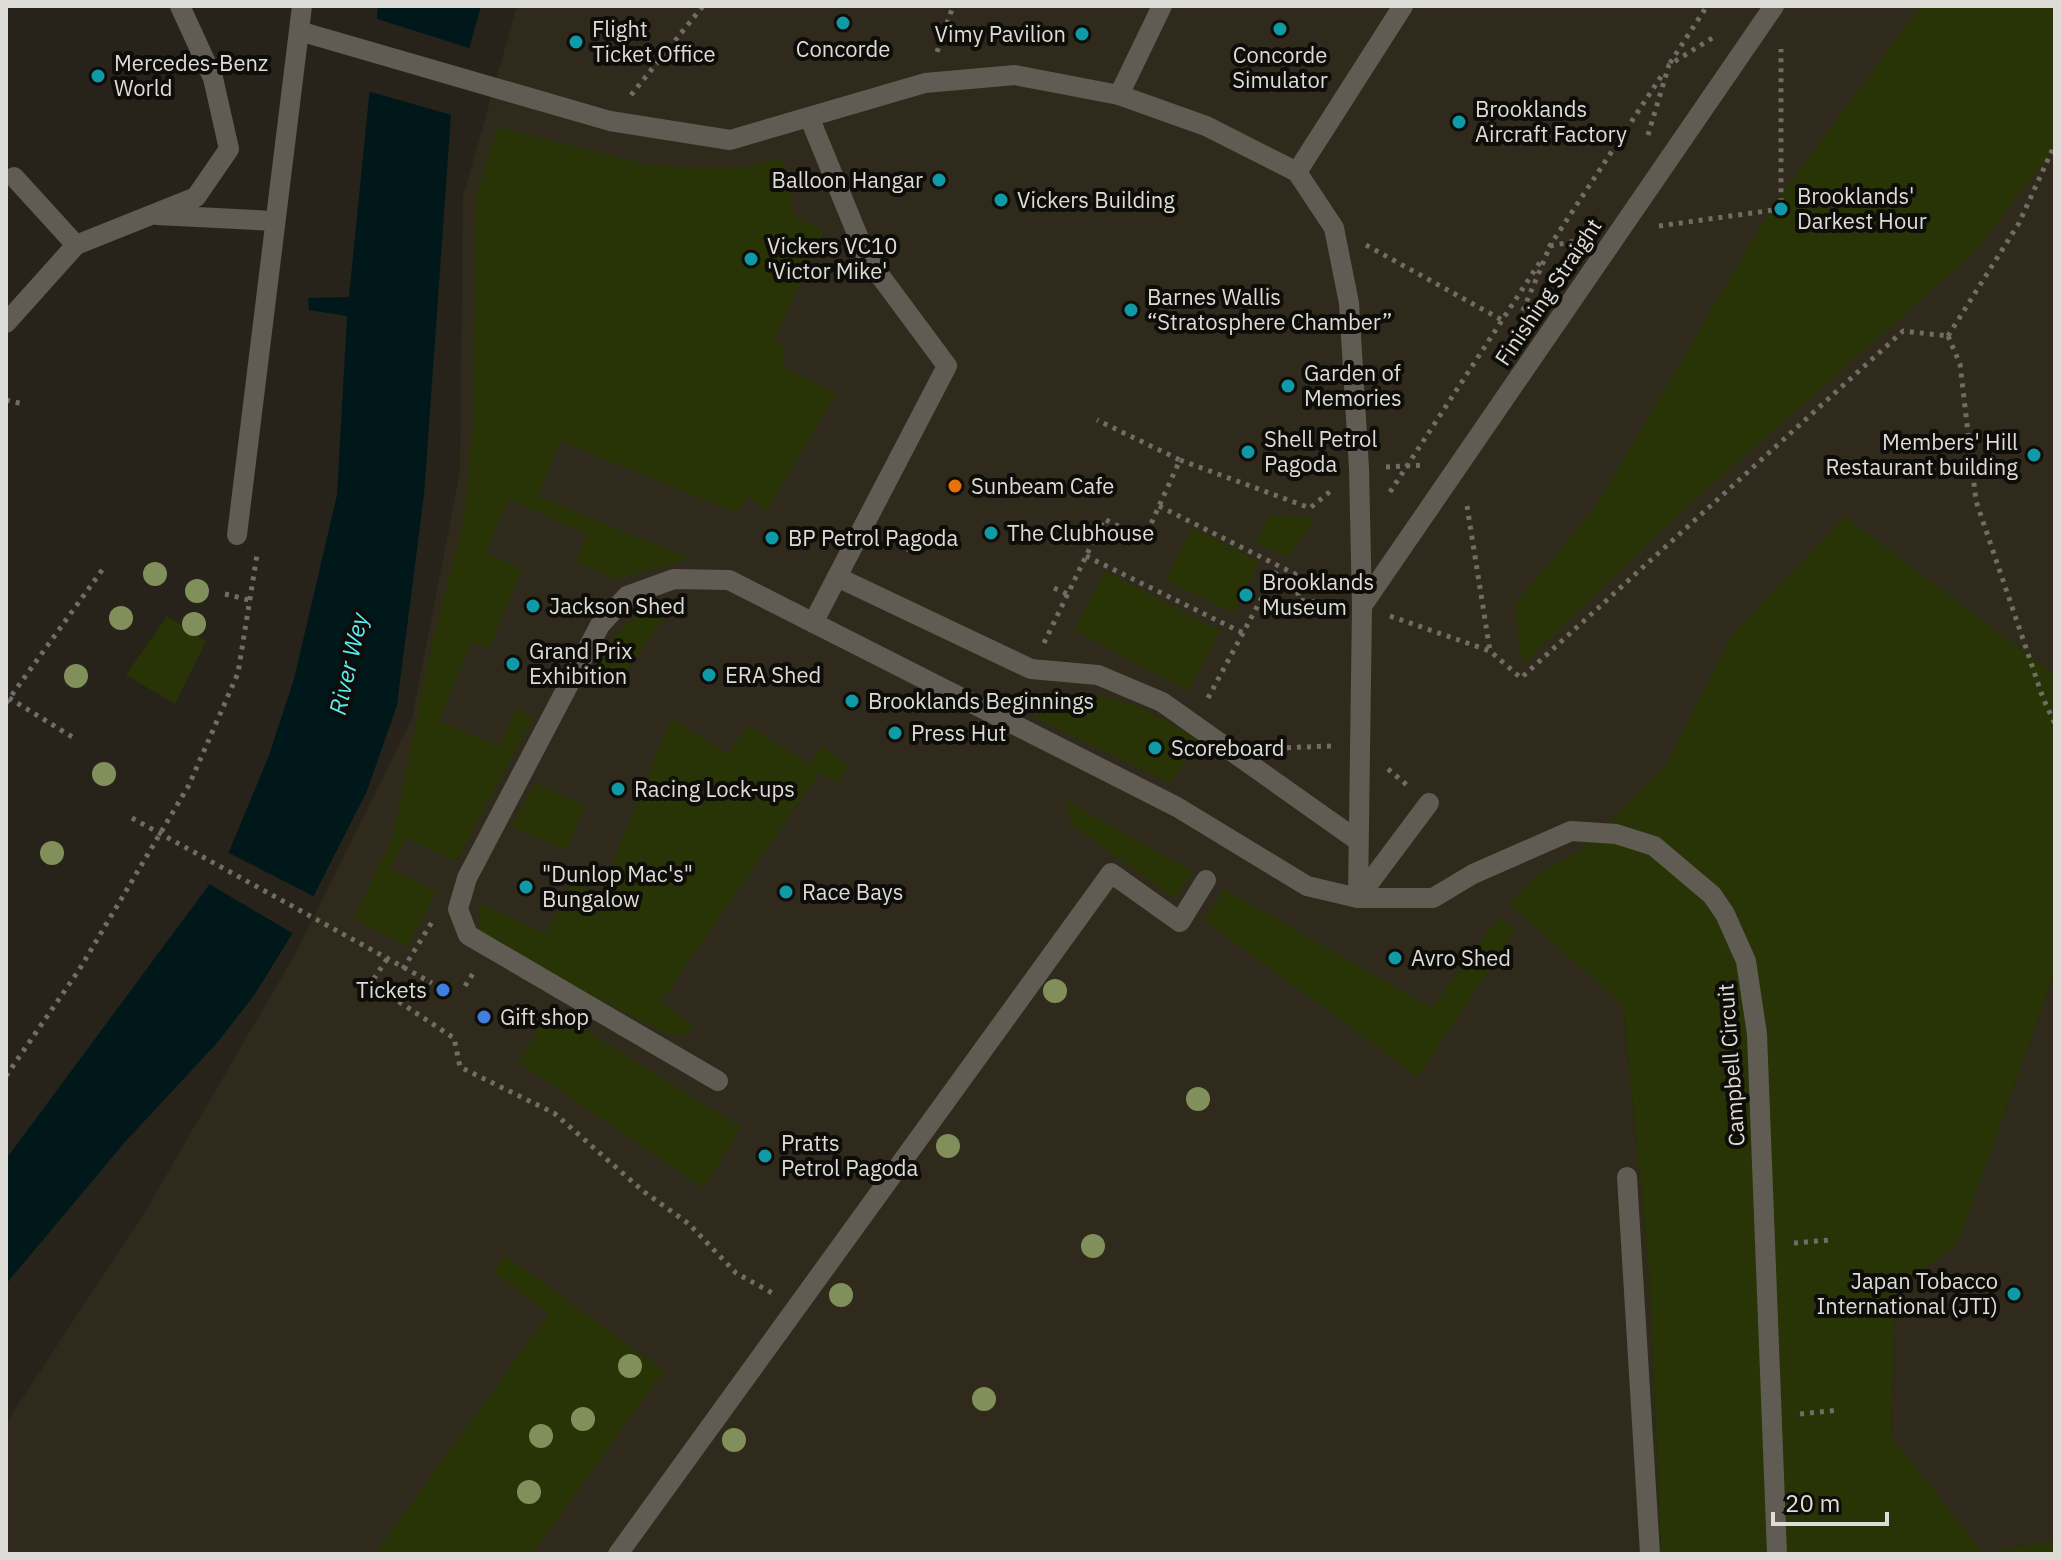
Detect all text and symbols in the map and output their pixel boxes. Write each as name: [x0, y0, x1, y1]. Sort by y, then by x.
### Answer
place label: Flight Ticket Office: [592, 14, 716, 68]
marker: Concorde: [834, 14, 852, 32]
place label: Vimy Pavilion: [935, 19, 1066, 48]
marker: Concorde Simulator: [1271, 20, 1289, 38]
marker: Vimy Pavilion: [1073, 25, 1091, 43]
marker: Flight Ticket Office: [567, 33, 585, 51]
place label: Concorde: [796, 34, 890, 63]
place label: Concorde Simulator: [1232, 40, 1328, 94]
place label: Mercedes-Benz World: [114, 48, 268, 102]
marker: Mercedes-Benz World: [89, 67, 107, 85]
place label: Brooklands Aircraft Factory: [1475, 94, 1627, 148]
marker: Brooklands Aircraft Factory: [1450, 113, 1468, 131]
place label: Balloon Hangar: [772, 165, 923, 194]
marker: Balloon Hangar: [930, 171, 948, 189]
place label: Brooklands' Darkest Hour: [1797, 181, 1927, 235]
place label: Vickers Building: [1017, 185, 1175, 214]
marker: Vickers Building: [992, 191, 1010, 209]
marker: Brooklands' Darkest Hour: [1772, 200, 1790, 218]
street label: Finishing Straight: [1488, 213, 1608, 371]
place label: Vickers VC10 'Victor Mike': [767, 231, 897, 285]
marker: Vickers VC10 'Victor Mike': [742, 250, 760, 268]
place label: Barnes Wallis “Stratosphere Chamber”: [1147, 282, 1392, 336]
marker: Barnes Wallis “Stratosphere Chamber”: [1122, 301, 1140, 319]
place label: Garden of Memories: [1304, 358, 1402, 412]
marker: Garden of Memories: [1279, 377, 1297, 395]
place label: Shell Petrol Pagoda: [1264, 424, 1377, 478]
place label: Members' Hill Restaurant building: [1825, 427, 2018, 481]
marker: Shell Petrol Pagoda: [1239, 443, 1257, 461]
marker: Members' Hill Restaurant building: [2025, 446, 2043, 464]
place label: Sunbeam Cafe: [971, 471, 1114, 500]
marker: Sunbeam Cafe: [946, 477, 964, 495]
place label: The Clubhouse: [1007, 518, 1154, 547]
place label: BP Petrol Pagoda: [788, 523, 958, 552]
marker: The Clubhouse: [982, 524, 1000, 542]
marker: BP Petrol Pagoda: [763, 529, 781, 547]
place label: Brooklands Museum: [1262, 567, 1374, 621]
marker: Brooklands Museum: [1237, 586, 1255, 604]
place label: Jackson Shed: [549, 591, 685, 620]
marker: Jackson Shed: [524, 597, 542, 615]
water label: River Wey: [321, 608, 376, 718]
place label: Grand Prix Exhibition: [529, 636, 632, 690]
marker: Grand Prix Exhibition: [504, 655, 522, 673]
place label: ERA Shed: [725, 660, 821, 689]
marker: ERA Shed: [700, 666, 718, 684]
place label: Brooklands Beginnings: [868, 686, 1094, 715]
marker: Brooklands Beginnings: [843, 692, 861, 710]
place label: Press Hut: [911, 718, 1006, 747]
marker: Press Hut: [886, 724, 904, 742]
place label: Scoreboard: [1171, 733, 1285, 762]
marker: Scoreboard: [1146, 739, 1164, 757]
place label: Racing Lock-ups: [634, 774, 795, 803]
marker: Racing Lock-ups: [609, 780, 627, 798]
place label: "Dunlop Mac's" Bungalow: [542, 859, 693, 913]
place label: Race Bays: [802, 877, 903, 906]
marker: "Dunlop Mac's" Bungalow: [517, 878, 535, 896]
marker: Race Bays: [777, 883, 795, 901]
place label: Avro Shed: [1411, 943, 1511, 972]
marker: Avro Shed: [1386, 949, 1404, 967]
place label: Tickets: [356, 975, 427, 1004]
marker: Tickets: [434, 981, 452, 999]
street label: Campbell Circuit: [1710, 983, 1751, 1147]
place label: Gift shop: [500, 1002, 589, 1031]
marker: Gift shop: [475, 1008, 493, 1026]
place label: Pratts Petrol Pagoda: [781, 1128, 919, 1182]
marker: Pratts Petrol Pagoda: [756, 1147, 774, 1165]
place label: Japan Tobacco International (JTI): [1817, 1266, 1998, 1320]
marker: Japan Tobacco International (JTI): [2005, 1285, 2023, 1303]
scale bar: [1773, 1476, 1887, 1526]
text: 20 m: [1785, 1487, 1840, 1519]

